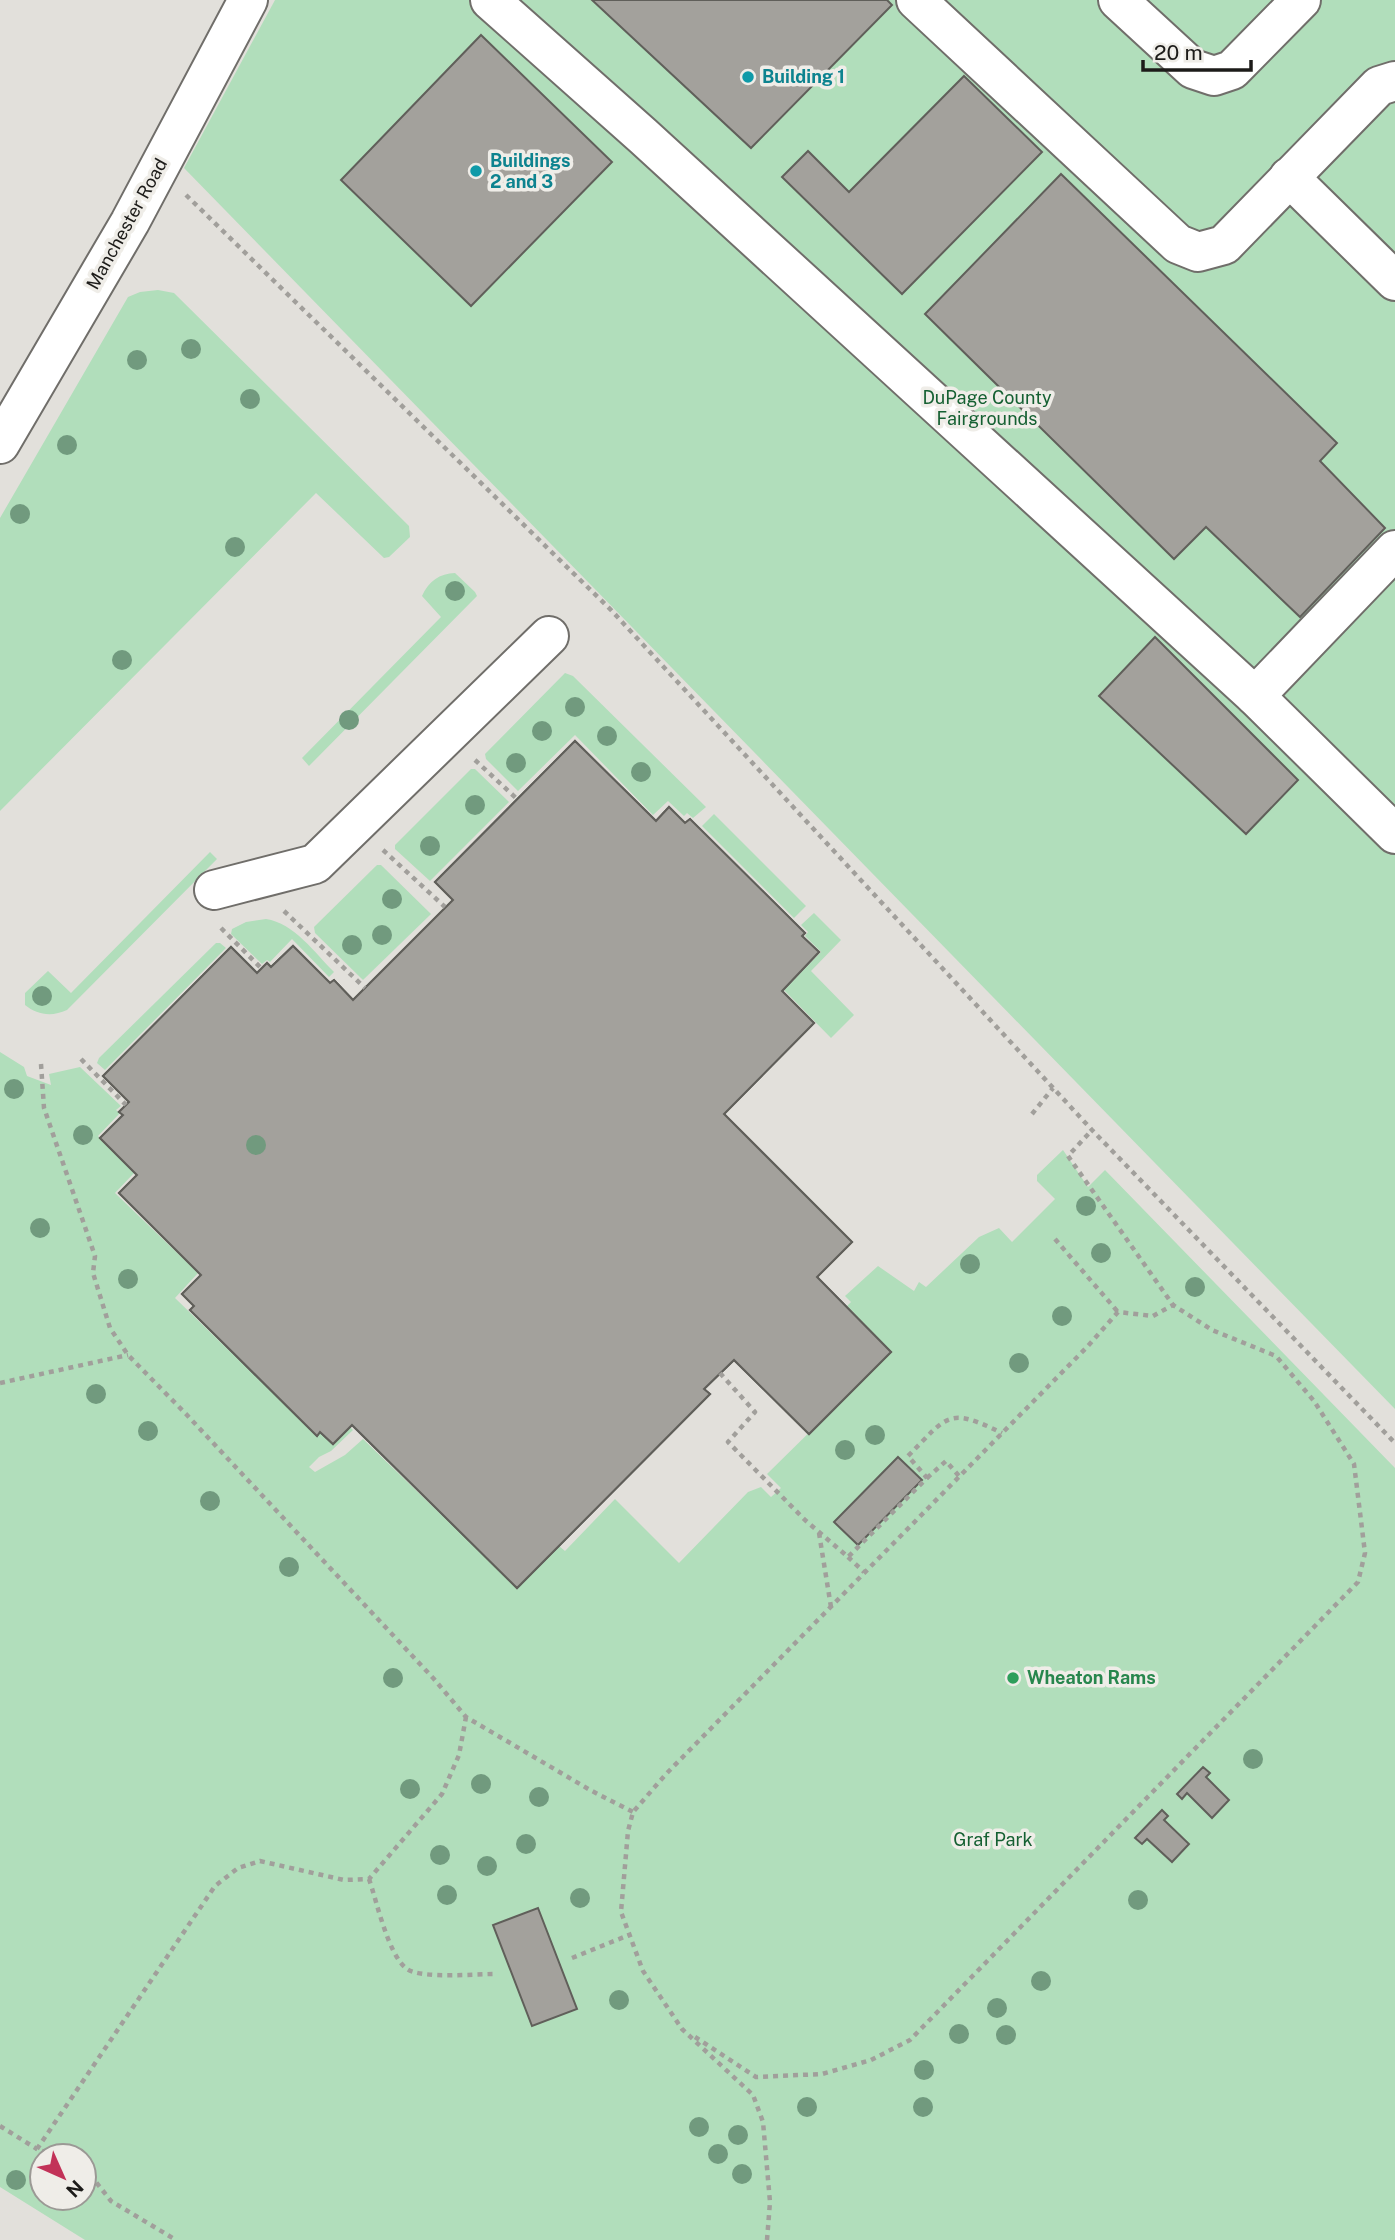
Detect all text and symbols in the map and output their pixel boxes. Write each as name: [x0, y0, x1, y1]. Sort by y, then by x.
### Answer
scale bar: [1143, 28, 1252, 72]
text: 20 m: [1154, 40, 1203, 65]
place label: Building 1: [762, 66, 845, 87]
marker: Building 1: [740, 69, 756, 85]
place label: Buildings 2 and 3: [490, 150, 570, 192]
street label: Manchester Road: [82, 155, 171, 293]
marker: Buildings 2 and 3: [468, 163, 484, 179]
park label: DuPage County Fairgrounds: [922, 387, 1052, 429]
place label: Wheaton Rams: [1027, 1667, 1156, 1688]
marker: Wheaton Rams: [1005, 1670, 1021, 1686]
park label: Graf Park: [953, 1829, 1033, 1850]
north arrow: [28, 2142, 98, 2212]
text: N: [62, 2176, 88, 2202]

